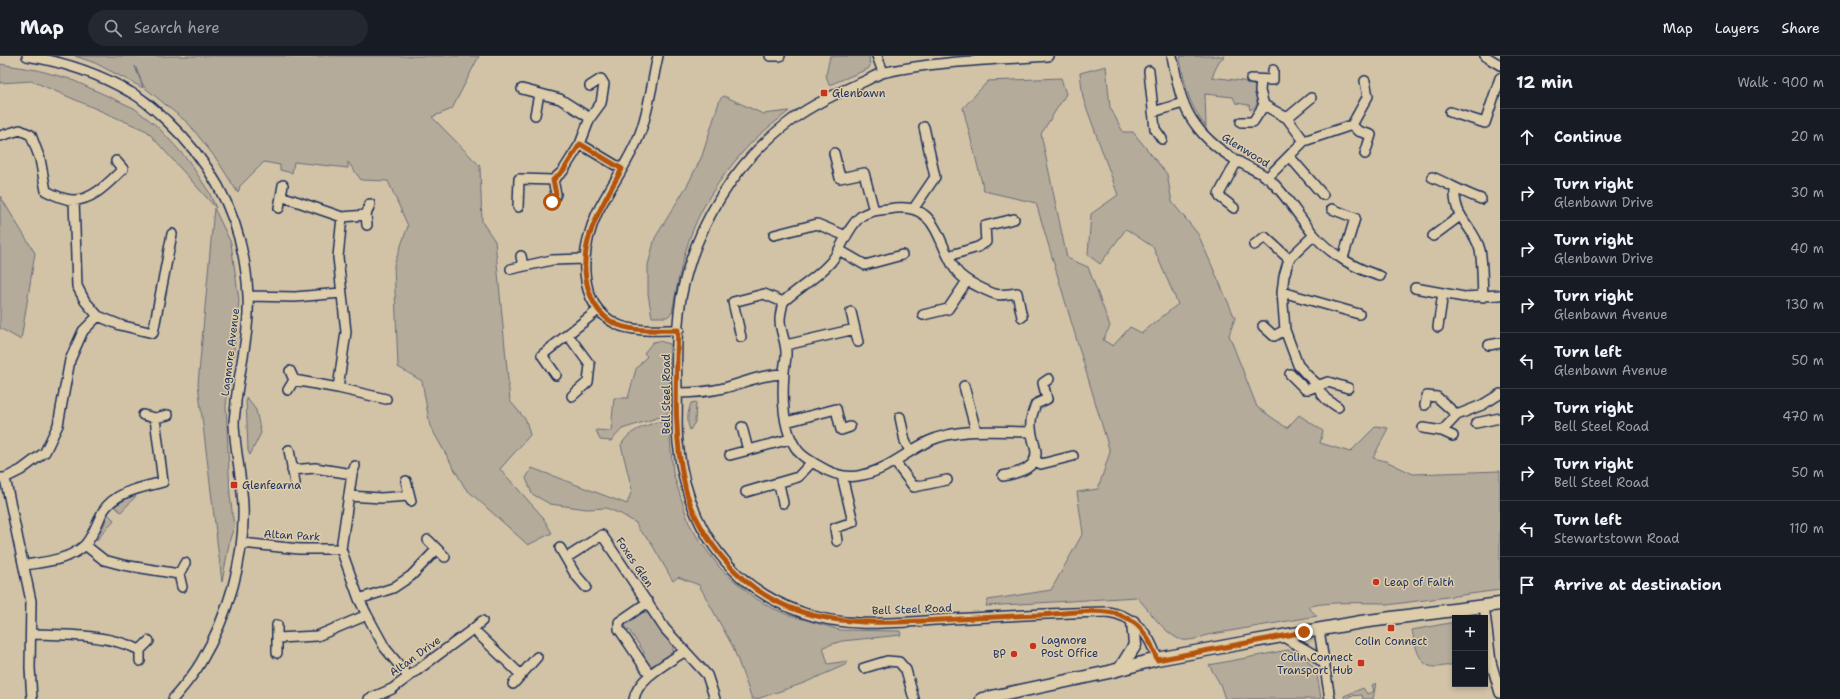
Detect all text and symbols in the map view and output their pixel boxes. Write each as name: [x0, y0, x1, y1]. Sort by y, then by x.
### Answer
search box: [88, 10, 368, 46]
text: Map: [20, 15, 64, 40]
icon: search: [102, 17, 124, 39]
text: Search here: [134, 18, 220, 38]
text: Map: [1663, 19, 1693, 37]
text: Layers: [1715, 19, 1759, 37]
text: Share: [1781, 19, 1820, 37]
text: 12 min: [1516, 71, 1573, 93]
text: Walk · 900 m: [1737, 74, 1824, 91]
place label: Glenbawn: [832, 86, 886, 101]
marker: Glenbawn: [819, 88, 829, 98]
icon: ahead: [1516, 126, 1538, 148]
text: Continue: [1554, 127, 1622, 147]
text: 20 m: [1791, 128, 1824, 145]
street label: Glenwood: [1219, 130, 1273, 171]
text: Turn right: [1554, 174, 1634, 194]
icon: right: [1516, 182, 1538, 204]
text: 30 m: [1790, 184, 1824, 201]
route start: [543, 193, 561, 211]
text: Glenbawn Drive: [1554, 194, 1654, 211]
text: Turn right: [1554, 230, 1634, 250]
icon: right: [1516, 238, 1538, 260]
text: 40 m: [1790, 240, 1824, 257]
text: Glenbawn Drive: [1554, 250, 1654, 267]
text: Turn right: [1554, 286, 1634, 306]
icon: right: [1516, 294, 1538, 316]
text: 130 m: [1786, 296, 1824, 313]
text: Glenbawn Avenue: [1554, 306, 1668, 323]
street label: Lagmore Avenue: [218, 307, 243, 397]
text: Turn left: [1554, 342, 1622, 362]
icon: left: [1516, 350, 1538, 372]
text: 50 m: [1791, 352, 1824, 369]
street label: Bell Steel Road: [659, 354, 674, 434]
text: Glenbawn Avenue: [1554, 362, 1668, 379]
text: Turn right: [1554, 398, 1634, 418]
icon: right: [1516, 406, 1538, 428]
text: 470 m: [1782, 408, 1824, 425]
text: Bell Steel Road: [1554, 418, 1649, 435]
text: Turn right: [1554, 454, 1634, 474]
icon: right: [1516, 462, 1538, 484]
text: 50 m: [1791, 464, 1824, 481]
text: Bell Steel Road: [1554, 474, 1649, 491]
place label: Glenfearna: [242, 478, 301, 493]
marker: Glenfearna: [229, 480, 239, 490]
text: Turn left: [1554, 510, 1622, 530]
icon: left: [1516, 518, 1538, 540]
text: 110 m: [1789, 520, 1824, 537]
street label: Altan Park: [263, 527, 321, 544]
text: Stewartstown Road: [1554, 530, 1679, 547]
street label: Foxes Glen: [612, 534, 657, 591]
icon: arrive: [1516, 574, 1538, 596]
place label: Leap of Faith: [1384, 575, 1454, 590]
text: Arrive at destination: [1554, 575, 1722, 595]
marker: Leap of Faith: [1371, 577, 1381, 587]
street label: Bell Steel Road: [872, 601, 952, 618]
map controls: [1452, 615, 1488, 687]
button: +: [1452, 615, 1488, 651]
route end: [1295, 623, 1313, 641]
marker: Colin Connect: [1386, 623, 1396, 633]
street label: Altan Drive: [387, 633, 444, 680]
place label: Lagmore Post Office: [1041, 633, 1098, 661]
place label: Colin Connect: [1355, 634, 1427, 649]
marker: Lagmore Post Office: [1028, 641, 1038, 651]
place label: BP: [993, 647, 1006, 662]
marker: BP: [1009, 649, 1019, 659]
place label: Colin Connect Transport Hub: [1277, 650, 1353, 678]
button: −: [1452, 651, 1488, 687]
marker: Colin Connect Transport Hub: [1356, 658, 1366, 668]

